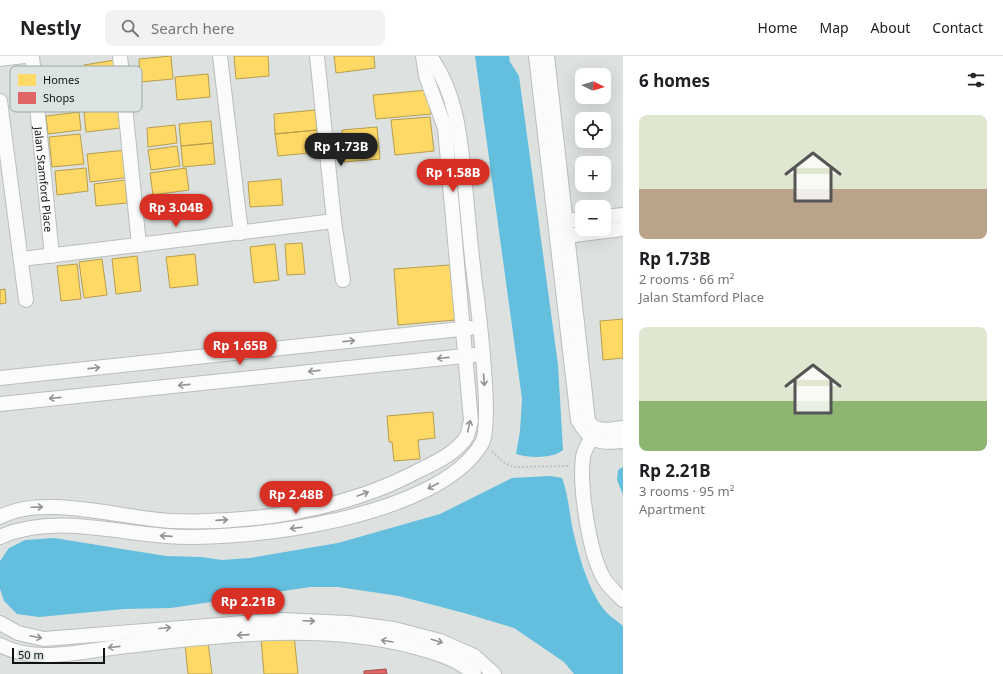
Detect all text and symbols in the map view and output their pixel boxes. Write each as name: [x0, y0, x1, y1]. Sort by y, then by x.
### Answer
search box: [105, 10, 385, 46]
text: Nestly: [20, 15, 81, 41]
icon: search: [119, 17, 141, 39]
text: Search here: [151, 18, 235, 38]
text: Home: [758, 18, 797, 37]
text: Map: [819, 18, 849, 37]
text: About: [871, 18, 910, 37]
text: Contact: [932, 18, 983, 37]
legend: [10, 66, 142, 112]
north arrow: [575, 68, 611, 104]
map controls: [575, 68, 611, 236]
text: 6 homes: [639, 69, 710, 92]
icon: filters: [965, 69, 987, 91]
text: Homes: [43, 72, 80, 87]
text: Shops: [43, 90, 75, 105]
button: locate: [575, 112, 611, 148]
street label: Jalan Stamford Place: [32, 125, 57, 233]
pin: Rp 1.73B: [300, 133, 382, 167]
text: Rp 1.73B: [314, 137, 368, 155]
icon: home: [777, 141, 849, 213]
button: +: [575, 156, 611, 192]
pin: Rp 1.58B: [412, 159, 494, 193]
text: Rp 1.58B: [426, 163, 480, 181]
pin: Rp 3.04B: [135, 194, 217, 228]
text: Rp 3.04B: [149, 198, 203, 216]
button: −: [575, 200, 611, 236]
text: Rp 1.73B: [639, 247, 711, 270]
text: 2 rooms · 66 m²: [639, 270, 734, 288]
text: Jalan Stamford Place: [639, 288, 764, 306]
pin: Rp 1.65B: [199, 332, 281, 366]
text: Rp 1.65B: [213, 336, 267, 354]
one-way arrow: [342, 337, 355, 345]
icon: home: [777, 353, 849, 425]
one-way arrow: [437, 354, 450, 361]
one-way arrow: [88, 364, 101, 372]
one-way arrow: [308, 368, 321, 375]
one-way arrow: [480, 373, 487, 386]
one-way arrow: [178, 381, 191, 389]
one-way arrow: [49, 395, 62, 402]
one-way arrow: [466, 420, 473, 433]
text: Rp 2.21B: [639, 459, 711, 482]
pin: Rp 2.48B: [255, 481, 337, 515]
text: 3 rooms · 95 m²: [639, 482, 734, 500]
one-way arrow: [427, 483, 439, 490]
text: Rp 2.48B: [269, 485, 323, 503]
one-way arrow: [357, 489, 369, 497]
text: Apartment: [639, 500, 705, 518]
one-way arrow: [30, 503, 43, 511]
one-way arrow: [215, 517, 228, 524]
one-way arrow: [290, 525, 303, 532]
one-way arrow: [160, 532, 173, 539]
pin: Rp 2.21B: [207, 588, 289, 622]
text: Rp 2.21B: [221, 592, 275, 610]
one-way arrow: [302, 617, 315, 624]
one-way arrow: [158, 625, 171, 632]
one-way arrow: [237, 631, 250, 638]
one-way arrow: [29, 634, 42, 642]
one-way arrow: [381, 637, 394, 645]
one-way arrow: [430, 638, 443, 645]
one-way arrow: [108, 643, 121, 651]
scale bar: [12, 646, 105, 665]
text: 50 m: [18, 647, 44, 662]

